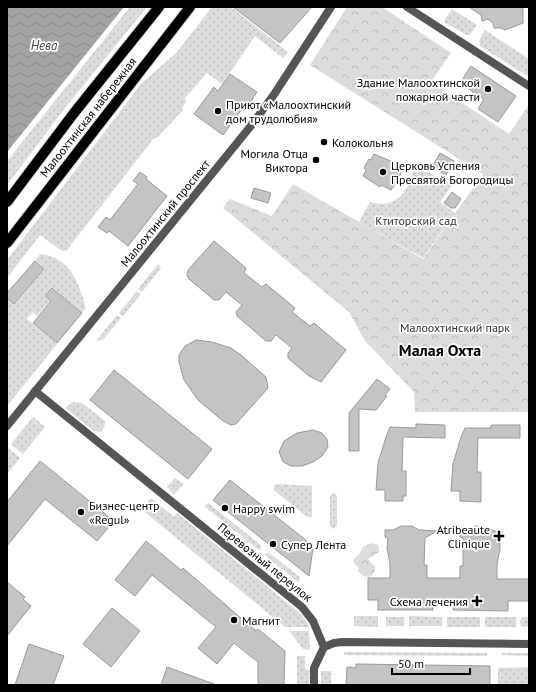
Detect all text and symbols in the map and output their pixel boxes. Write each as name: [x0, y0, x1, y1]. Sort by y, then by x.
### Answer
water label: Нева: [31, 37, 58, 54]
street label: Малоохтинская набережная: [37, 54, 139, 180]
place label: Здание Малоохтинской пожарной части: [357, 75, 480, 104]
marker: Здание Малоохтинской пожарной части: [483, 84, 493, 94]
place label: Приют «Малоохтинский дом трудолюбия»: [226, 97, 351, 126]
marker: Приют «Малоохтинский дом трудолюбия»: [213, 106, 223, 116]
place label: Колокольня: [332, 135, 393, 150]
marker: Колокольня: [319, 137, 329, 147]
place label: Могила Отца Виктора: [240, 146, 308, 175]
marker: Могила Отца Виктора: [311, 155, 321, 165]
street label: Малоохтинский проспект: [117, 156, 213, 270]
place label: Церковь Успения Пресвятой Богородицы: [391, 158, 513, 187]
marker: Церковь Успения Пресвятой Богородицы: [378, 167, 388, 177]
park label: Ктиторский сад: [375, 213, 457, 228]
park label: Малоохтинский парк: [400, 320, 510, 335]
district label: Малая Охта: [399, 340, 481, 360]
place label: Бизнес-центр «Regul»: [89, 498, 160, 527]
place label: Happy swim: [233, 501, 295, 516]
marker: Happy swim: [220, 503, 230, 513]
marker: Бизнес-центр «Regul»: [76, 507, 86, 517]
street label: Перевозный переулок: [215, 519, 315, 605]
place label: Atribeaute Clinique: [437, 522, 490, 551]
marker: Atribeaute Clinique: [493, 530, 505, 542]
place label: Супер Лента: [281, 537, 346, 552]
marker: Супер Лента: [268, 539, 278, 549]
place label: Схема лечения: [390, 594, 468, 609]
marker: Схема лечения: [471, 595, 483, 607]
place label: Магнит: [242, 613, 280, 628]
marker: Магнит: [229, 615, 239, 625]
scale bar: [392, 650, 470, 676]
text: 50 m: [398, 656, 424, 671]

